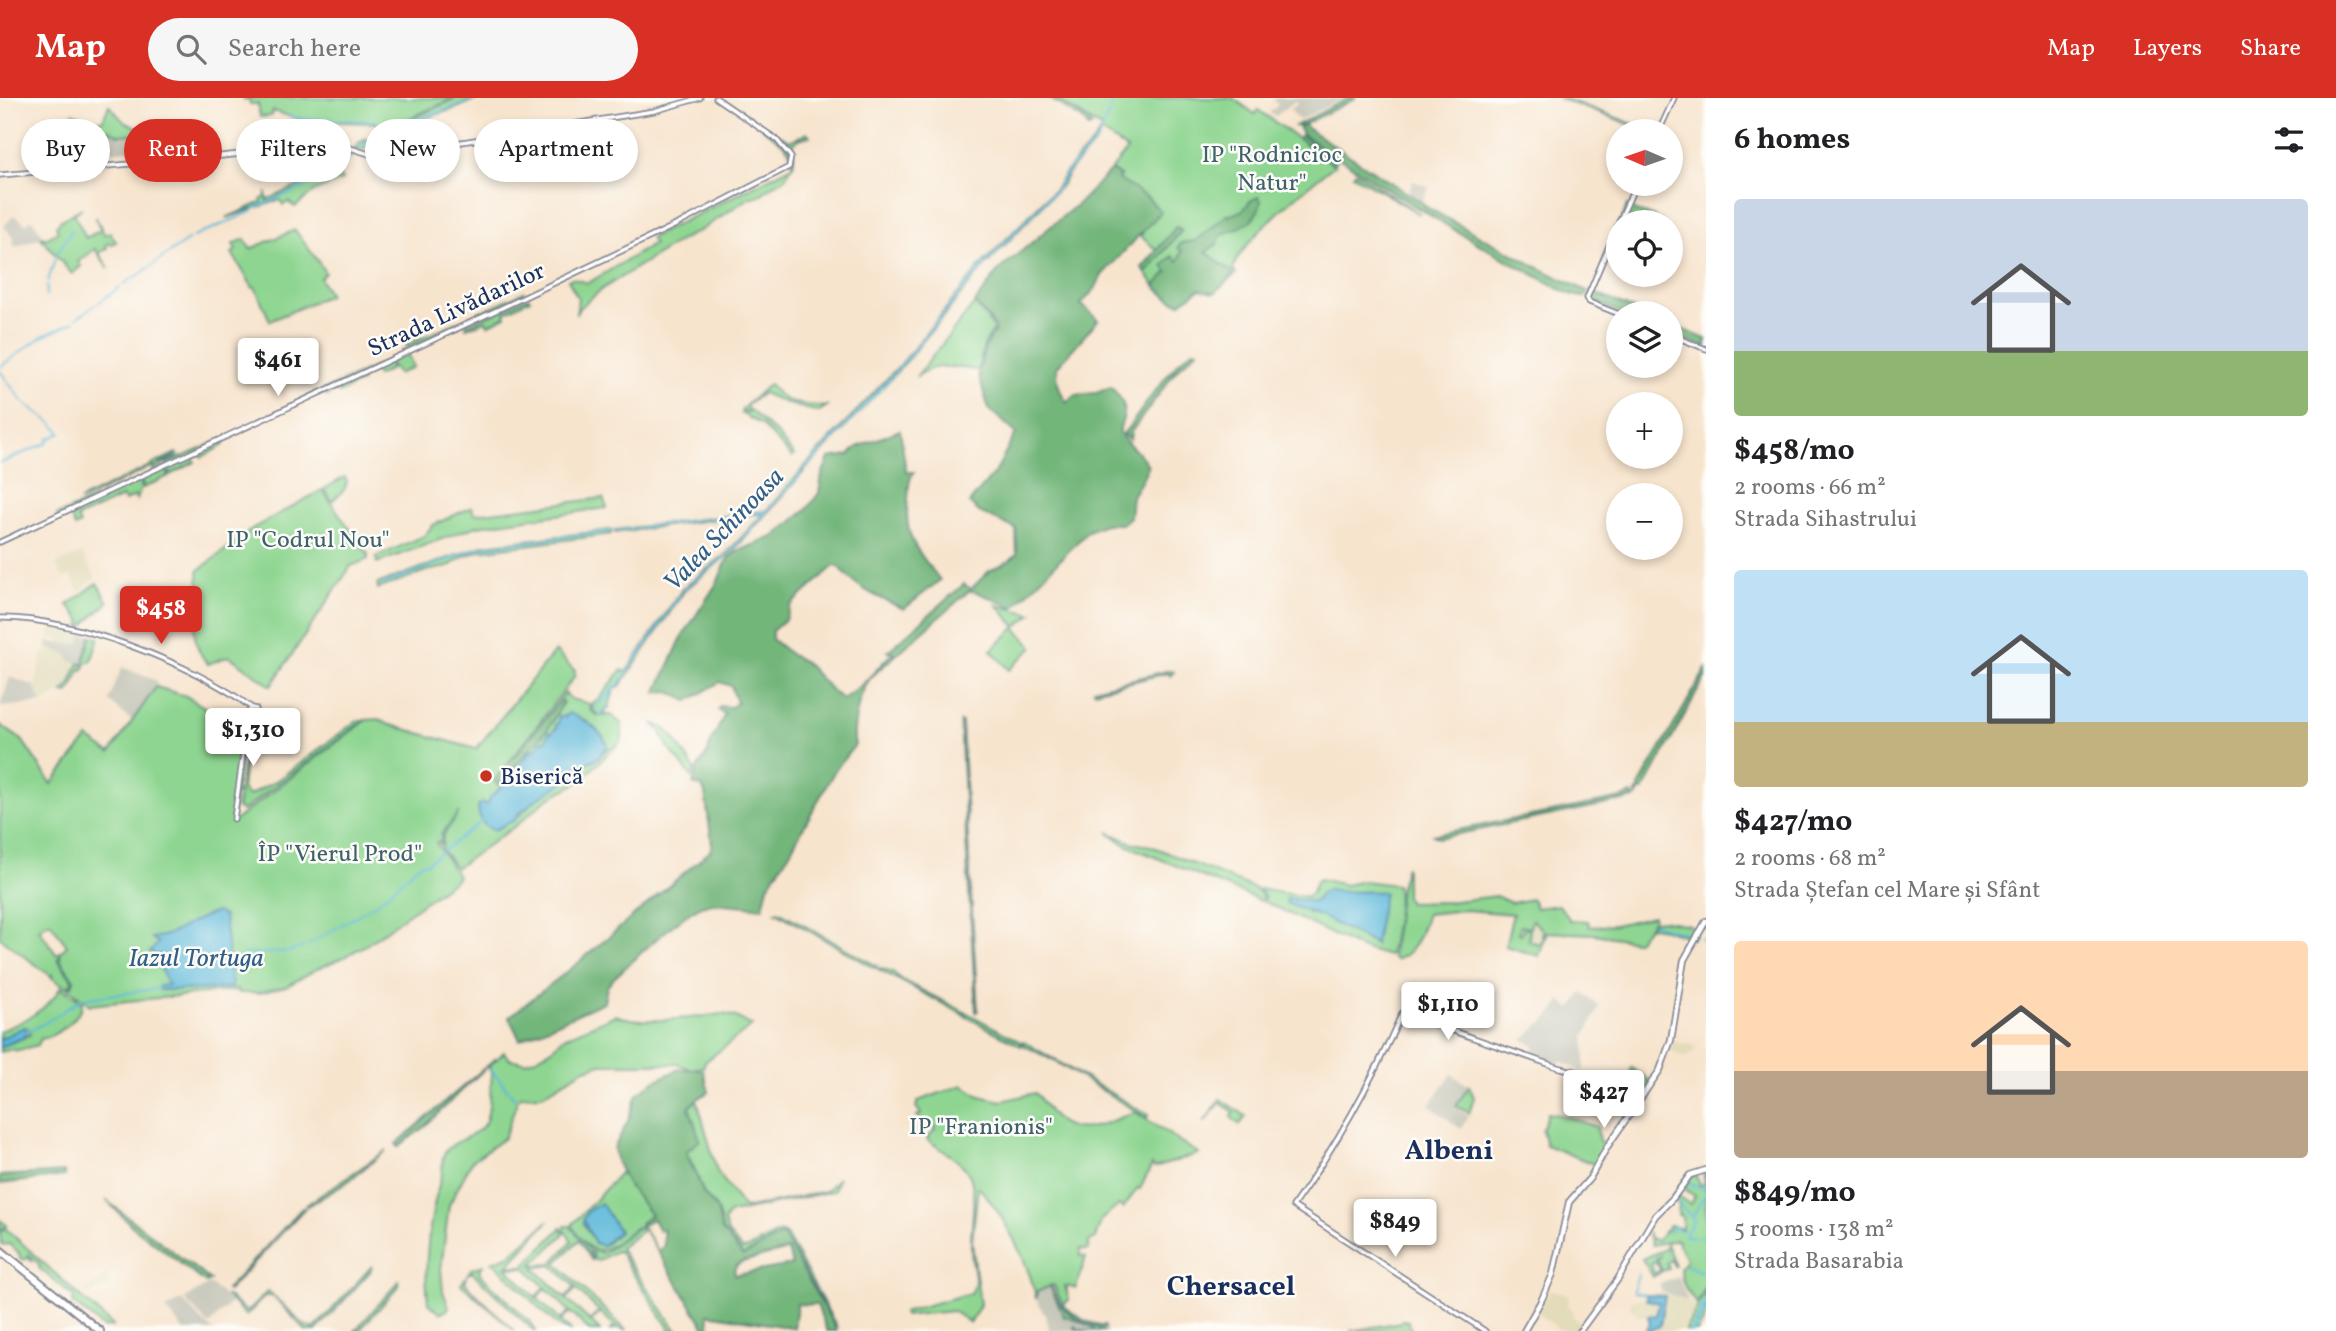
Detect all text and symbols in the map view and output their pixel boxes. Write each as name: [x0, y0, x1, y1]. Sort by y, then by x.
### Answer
search box: [148, 18, 638, 81]
text: Map: [35, 26, 106, 72]
icon: search: [172, 30, 210, 68]
text: Search here: [228, 31, 361, 67]
text: Map: [2047, 32, 2095, 66]
text: Layers: [2133, 32, 2202, 66]
text: Share: [2240, 32, 2301, 66]
chip: Buy: [21, 119, 110, 182]
chip: Rent: [124, 119, 222, 182]
chip: Filters: [236, 119, 351, 182]
chip: New: [365, 119, 460, 182]
chip: Apartment: [474, 119, 638, 182]
north arrow: [1606, 119, 1684, 196]
map controls: [1606, 119, 1683, 560]
text: 6 homes: [1734, 119, 1850, 161]
icon: filters: [2270, 121, 2308, 159]
park label: IP "Rodnicioc Natur": [1202, 139, 1342, 201]
button: locate: [1606, 210, 1683, 287]
icon: home: [1958, 245, 2084, 371]
street label: Strada Livădarilor: [363, 255, 551, 367]
button: layers: [1606, 301, 1683, 378]
pin: $461: [237, 338, 319, 398]
text: $461: [254, 345, 302, 377]
button: +: [1606, 392, 1683, 469]
text: $458/mo: [1734, 430, 1855, 472]
water label: Valea Schinoasa: [656, 460, 793, 601]
text: 2 rooms · 66 m²: [1734, 472, 1886, 504]
button: −: [1606, 483, 1683, 560]
text: Strada Sihastrului: [1734, 504, 1917, 536]
park label: IP "Codrul Nou": [226, 524, 390, 558]
pin: $458: [120, 587, 202, 646]
text: $458: [136, 593, 186, 625]
icon: home: [1958, 616, 2084, 742]
pin: $1,310: [196, 708, 310, 768]
text: $1,310: [221, 715, 285, 747]
place label: Biserică: [500, 761, 584, 795]
marker: Biserică: [478, 768, 494, 784]
text: $427/mo: [1734, 801, 1852, 843]
park label: ÎP "Vierul Prod": [258, 838, 422, 872]
text: 2 rooms · 68 m²: [1734, 843, 1886, 875]
text: Strada Ștefan cel Mare și Sfânt: [1734, 875, 2040, 907]
water label: Iazul Tortuga: [128, 941, 264, 977]
pin: $1,110: [1391, 982, 1505, 1042]
icon: home: [1958, 987, 2084, 1113]
text: $1,110: [1417, 989, 1479, 1021]
pin: $427: [1563, 1070, 1645, 1130]
text: $427: [1579, 1077, 1629, 1109]
park label: IP "Franionis": [909, 1111, 1053, 1145]
district label: Albeni: [1405, 1132, 1493, 1171]
text: $849/mo: [1734, 1172, 1856, 1214]
pin: $849: [1354, 1200, 1436, 1259]
text: $849: [1370, 1206, 1420, 1238]
text: 5 rooms · 138 m²: [1734, 1214, 1894, 1246]
text: Strada Basarabia: [1734, 1246, 1904, 1278]
district label: Chersacel: [1167, 1268, 1295, 1307]

